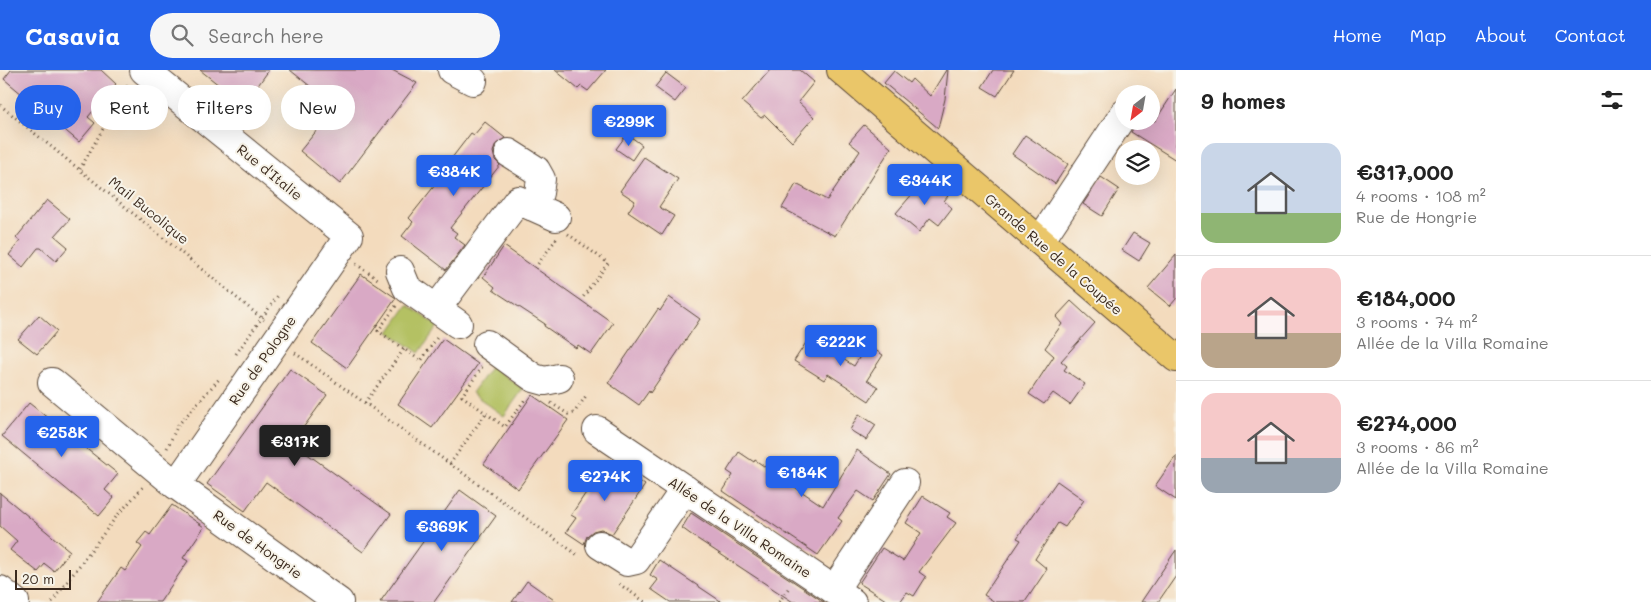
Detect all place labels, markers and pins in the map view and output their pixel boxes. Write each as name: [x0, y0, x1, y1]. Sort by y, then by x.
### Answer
pin: €299K: [594, 104, 664, 147]
pin: €384K: [419, 154, 489, 197]
pin: €344K: [890, 164, 960, 206]
pin: €222K: [806, 324, 876, 367]
pin: €258K: [27, 416, 97, 458]
pin: €317K: [260, 424, 330, 467]
pin: €184K: [767, 456, 837, 498]
pin: €274K: [570, 460, 640, 502]
pin: €369K: [407, 510, 477, 552]

